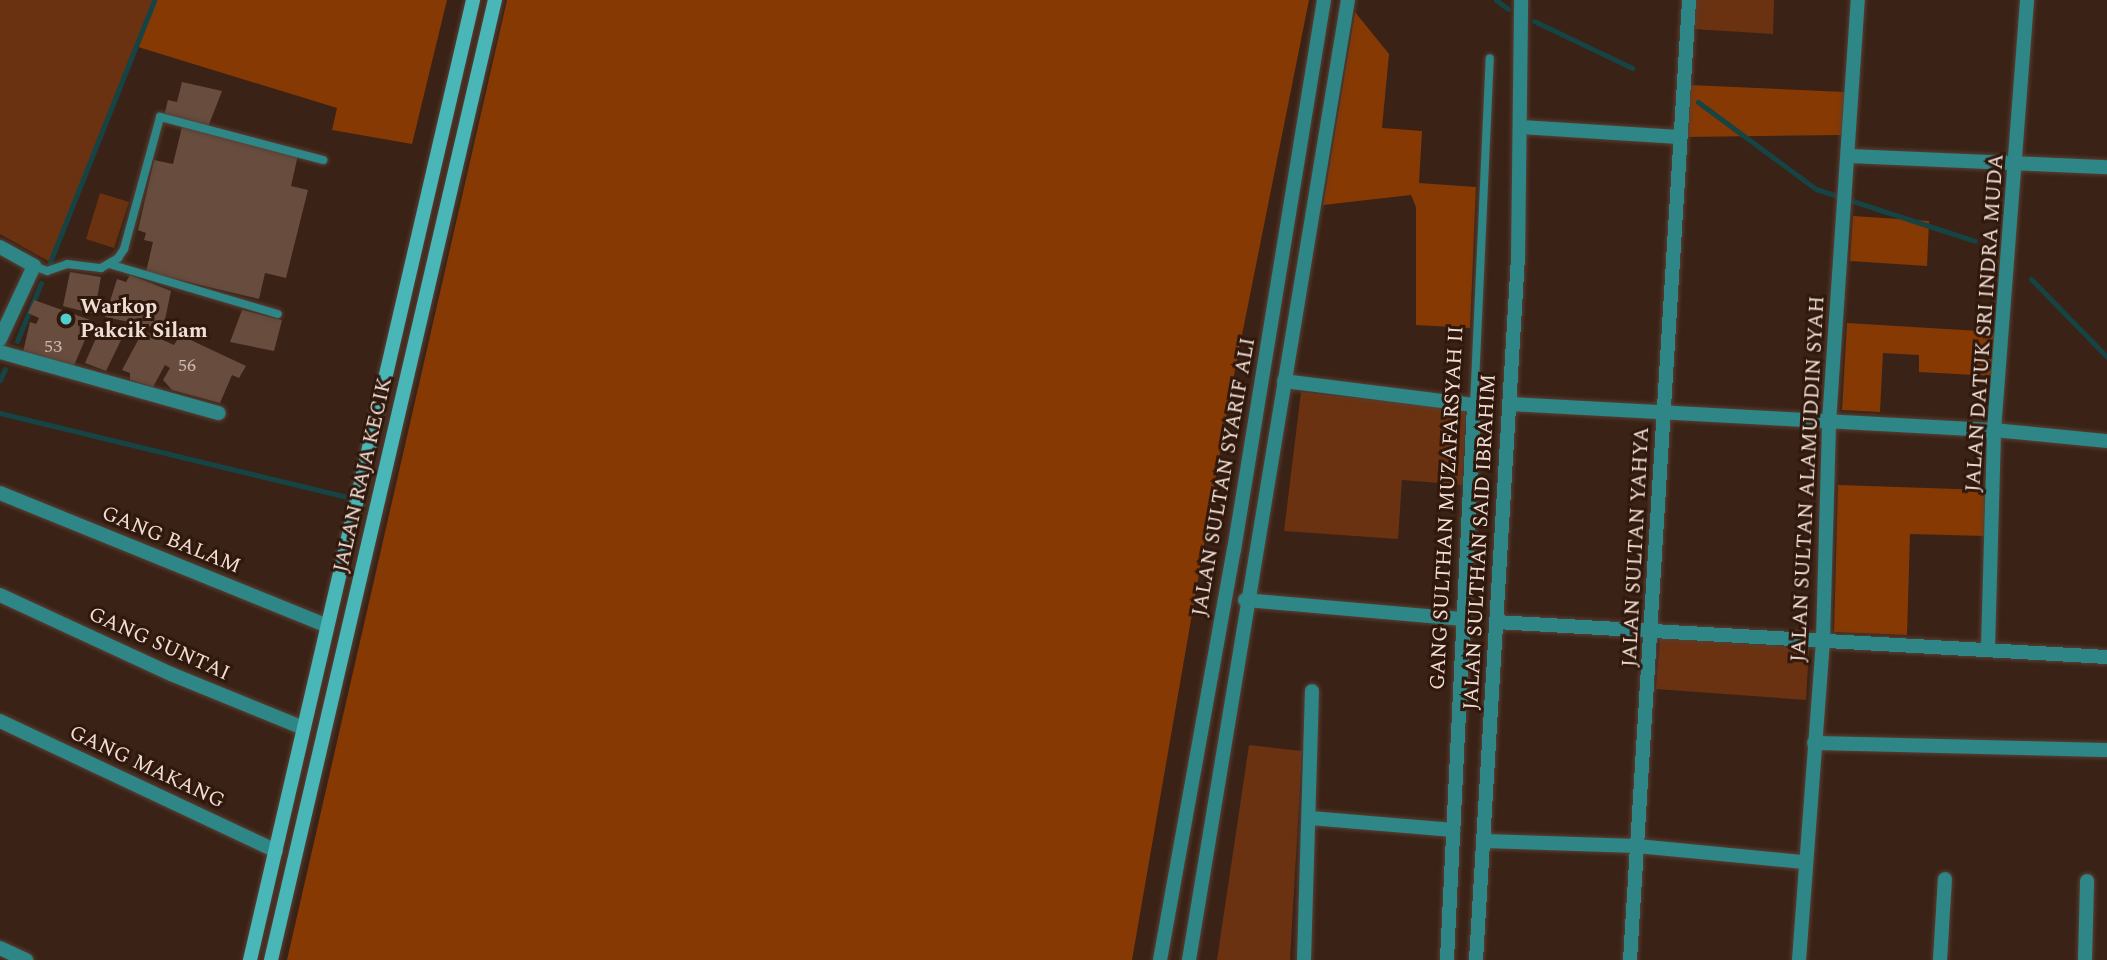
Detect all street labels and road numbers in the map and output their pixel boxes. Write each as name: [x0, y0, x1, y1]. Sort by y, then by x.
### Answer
street label: JALAN DATUK SRI INDRA MUDA: [1961, 153, 2009, 493]
street label: JALAN SULTAN ALAMUDDIN SYAH: [1786, 295, 1830, 663]
street label: GANG SULTHAN MUZAFARSYAH II: [1425, 325, 1469, 691]
street label: JALAN SULTAN SYARIF ALI: [1187, 336, 1261, 618]
street label: JALAN SULTHAN SAID IBRAHIM: [1459, 373, 1501, 711]
street label: JALAN RAJA KECIK: [328, 375, 398, 575]
street label: JALAN SULTAN YAHYA: [1617, 426, 1655, 668]
street label: GANG BALAM: [98, 501, 244, 579]
street label: GANG SUNTAI: [84, 602, 234, 686]
street label: GANG MAKANG: [65, 720, 229, 814]

